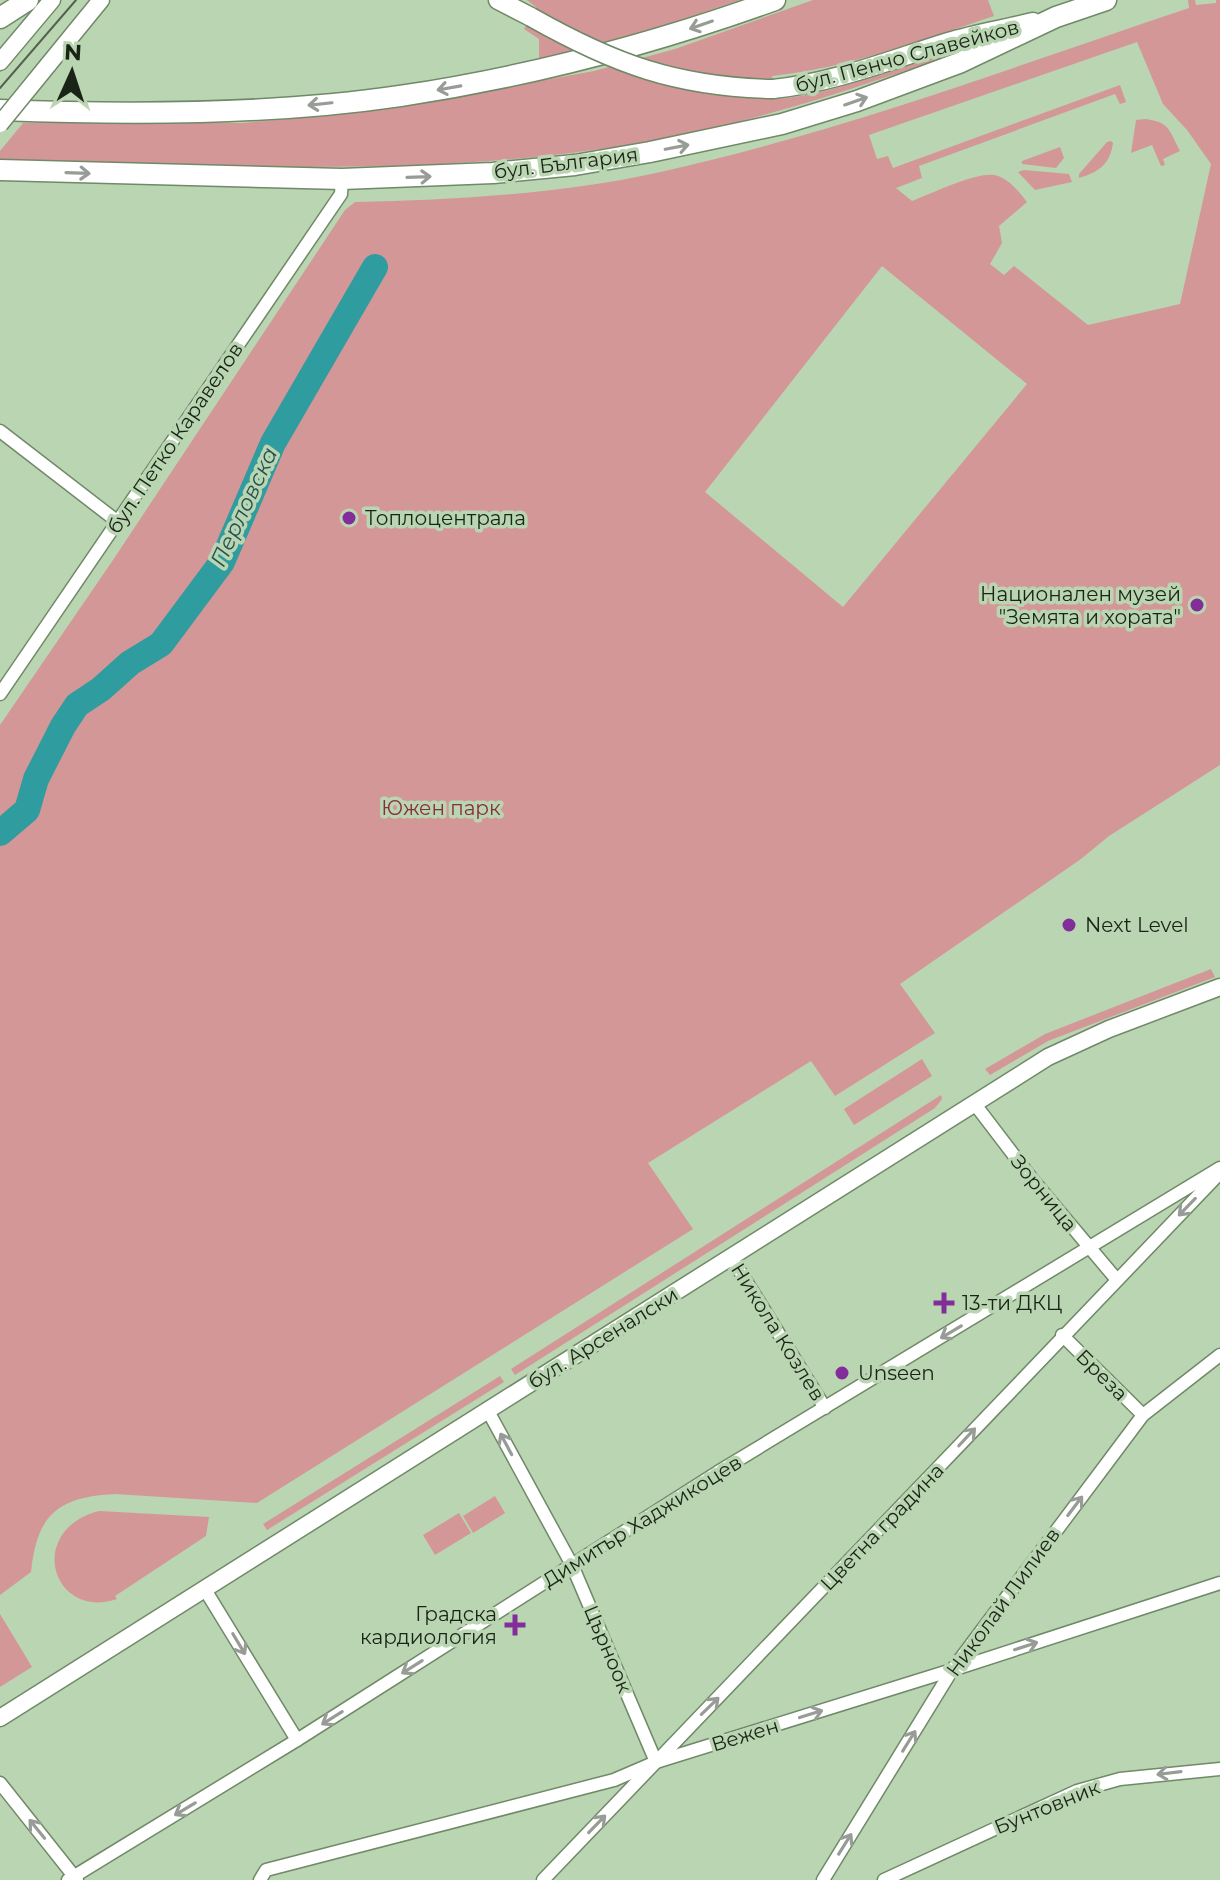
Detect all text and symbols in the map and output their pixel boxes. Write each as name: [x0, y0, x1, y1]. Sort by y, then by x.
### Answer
street label: бул. Пенчо Славейков: [793, 15, 1021, 97]
one-way arrow: [689, 19, 714, 34]
north arrow: [32, 32, 112, 112]
text: N: [63, 39, 83, 66]
one-way arrow: [437, 81, 462, 96]
one-way arrow: [843, 92, 868, 107]
one-way arrow: [307, 96, 334, 111]
one-way arrow: [664, 139, 690, 154]
street label: бул. България: [493, 142, 639, 184]
one-way arrow: [64, 165, 91, 180]
one-way arrow: [405, 169, 432, 184]
street label: бул. Петко Каравелов: [102, 338, 248, 538]
water label: Перловска: [205, 443, 283, 571]
place label: Топлоцентрала: [365, 506, 526, 530]
marker: Топлоцентрала: [340, 509, 358, 527]
place label: Национален музей "Земята и хората": [980, 582, 1181, 629]
marker: Национален музей "Земята и хората": [1188, 596, 1206, 614]
park label: Южен парк: [381, 796, 501, 820]
place label: Next Level: [1085, 913, 1189, 937]
marker: Next Level: [1060, 916, 1078, 934]
street label: Зорница: [1006, 1150, 1082, 1236]
one-way arrow: [1178, 1197, 1197, 1217]
street label: Никола Козлев: [726, 1259, 830, 1405]
street label: бул. Арсеналски: [524, 1282, 682, 1394]
place label: 13-ти ДКЦ: [962, 1291, 1062, 1315]
marker: 13-ти ДКЦ: [933, 1292, 955, 1314]
one-way arrow: [940, 1324, 963, 1340]
street label: Бреза: [1071, 1344, 1133, 1406]
place label: Unseen: [858, 1361, 935, 1385]
marker: Unseen: [833, 1364, 851, 1382]
one-way arrow: [958, 1428, 976, 1448]
one-way arrow: [498, 1433, 514, 1457]
street label: Димитър Хаджикоцев: [538, 1450, 746, 1592]
street label: Цветна градина: [815, 1459, 949, 1595]
one-way arrow: [1066, 1495, 1083, 1517]
street label: Николай Лилиев: [941, 1523, 1065, 1681]
place label: Градска кардиология: [360, 1602, 497, 1649]
street label: Църноок: [579, 1602, 637, 1697]
marker: Градска кардиология: [504, 1614, 526, 1636]
one-way arrow: [231, 1632, 247, 1655]
one-way arrow: [1013, 1638, 1038, 1653]
one-way arrow: [401, 1659, 423, 1676]
one-way arrow: [700, 1697, 719, 1716]
one-way arrow: [798, 1706, 823, 1720]
one-way arrow: [321, 1710, 344, 1726]
street label: Вежен: [708, 1713, 782, 1757]
one-way arrow: [901, 1730, 917, 1753]
one-way arrow: [1157, 1766, 1182, 1781]
street label: Бунтовник: [991, 1775, 1104, 1839]
one-way arrow: [174, 1801, 197, 1817]
one-way arrow: [587, 1815, 606, 1834]
one-way arrow: [28, 1819, 46, 1840]
one-way arrow: [838, 1833, 854, 1856]

